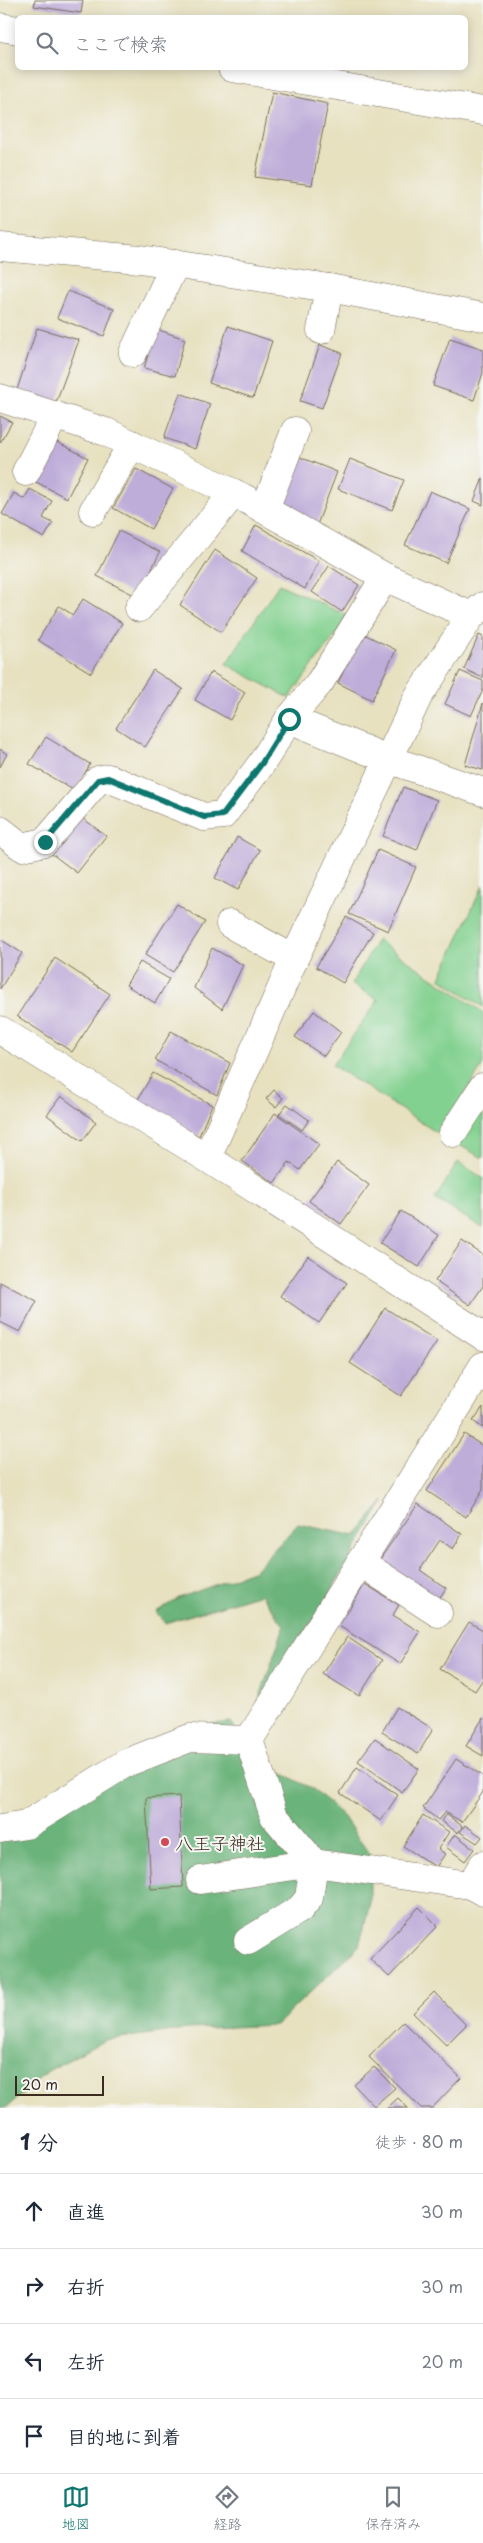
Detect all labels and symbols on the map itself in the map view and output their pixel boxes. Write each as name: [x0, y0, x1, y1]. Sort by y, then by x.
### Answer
route start: [278, 708, 301, 731]
route end: [34, 831, 57, 854]
place label: 八王子神社: [175, 1829, 265, 1856]
marker: 八王子神社: [159, 1836, 171, 1848]
scale bar: [15, 2073, 104, 2096]

